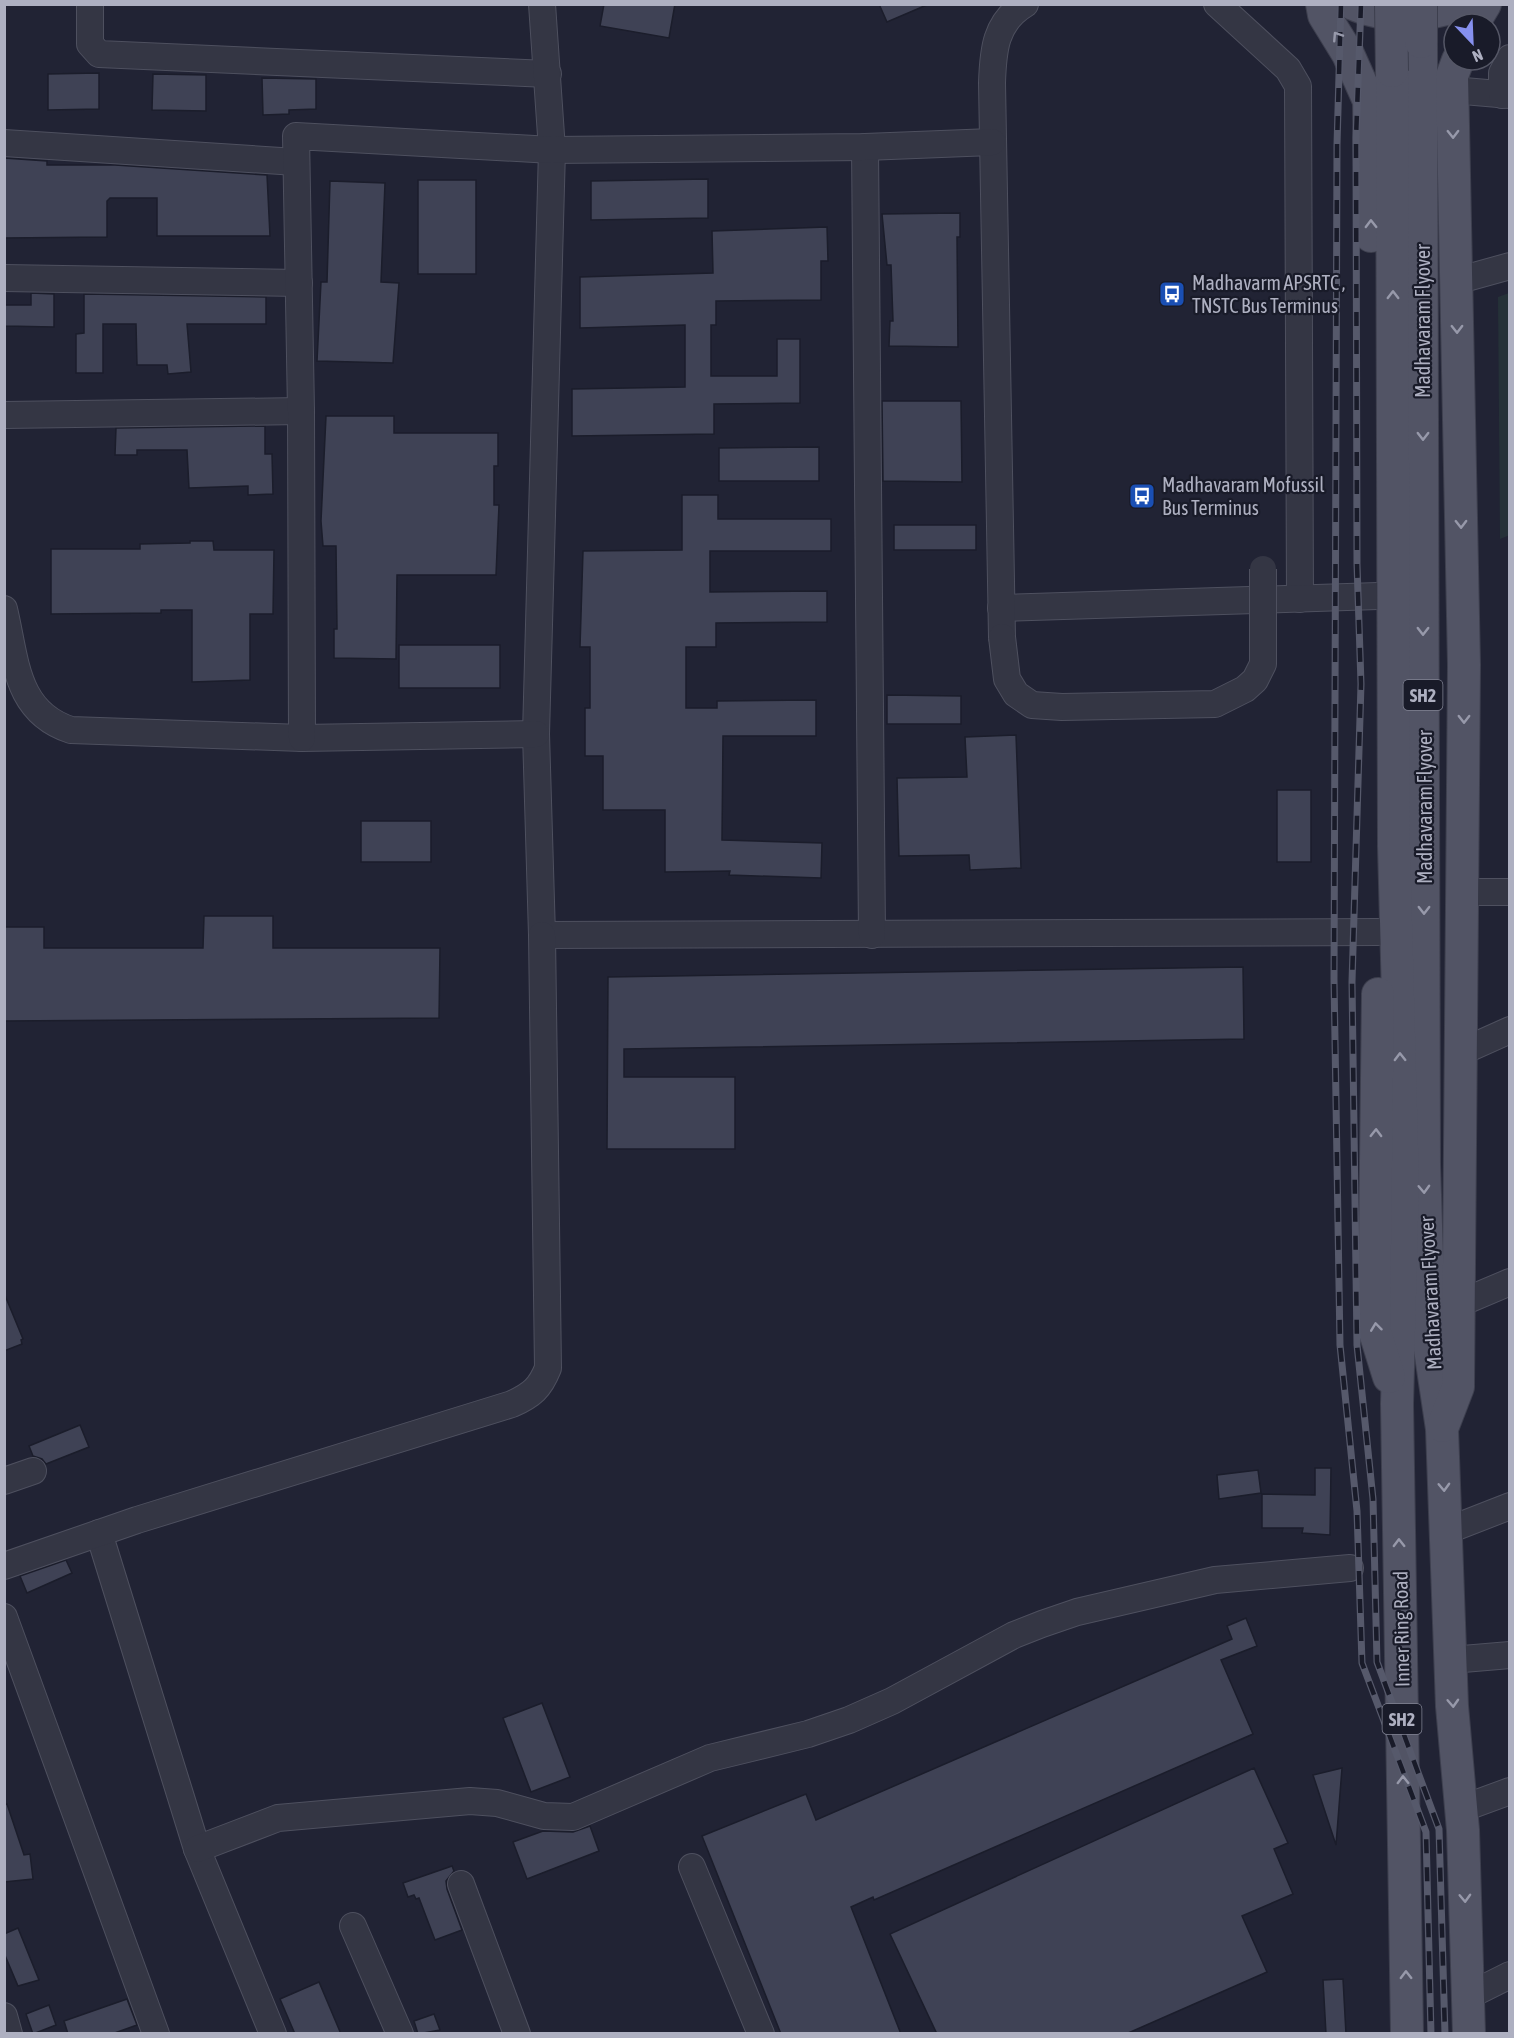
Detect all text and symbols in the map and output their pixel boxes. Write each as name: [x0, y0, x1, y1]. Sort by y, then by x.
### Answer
north arrow: [1442, 12, 1502, 72]
one-way arrow: [1333, 32, 1344, 43]
text: N: [1470, 46, 1486, 66]
one-way arrow: [1447, 130, 1460, 139]
one-way arrow: [1365, 219, 1377, 228]
street label: Madhavaram Flyover: [1411, 243, 1434, 398]
place label: Madhavarm APSRTC , TNSTC Bus Terminus: [1192, 271, 1345, 317]
bus stop icon: Madhavarm APSRTC , TNSTC Bus Terminus: [1157, 279, 1187, 309]
one-way arrow: [1387, 290, 1399, 299]
one-way arrow: [1451, 325, 1464, 334]
one-way arrow: [1417, 432, 1429, 441]
place label: Madhavaram Mofussil Bus Terminus: [1162, 473, 1325, 519]
bus stop icon: Madhavaram Mofussil Bus Terminus: [1127, 481, 1157, 511]
one-way arrow: [1455, 520, 1468, 529]
one-way arrow: [1417, 627, 1429, 636]
road number: SH2: [1404, 680, 1442, 710]
one-way arrow: [1458, 714, 1470, 723]
street label: Madhavaram Flyover: [1413, 729, 1436, 884]
one-way arrow: [1418, 906, 1430, 915]
one-way arrow: [1393, 1052, 1406, 1061]
one-way arrow: [1370, 1128, 1382, 1137]
one-way arrow: [1418, 1185, 1431, 1194]
street label: Madhavaram Flyover: [1414, 1214, 1446, 1370]
one-way arrow: [1370, 1323, 1382, 1332]
one-way arrow: [1438, 1483, 1451, 1492]
one-way arrow: [1393, 1539, 1406, 1548]
street label: Inner Ring Road: [1388, 1571, 1414, 1687]
one-way arrow: [1446, 1699, 1459, 1708]
road number: SH2: [1382, 1704, 1422, 1734]
one-way arrow: [1397, 1776, 1409, 1785]
one-way arrow: [1459, 1893, 1471, 1902]
one-way arrow: [1399, 1971, 1412, 1980]

